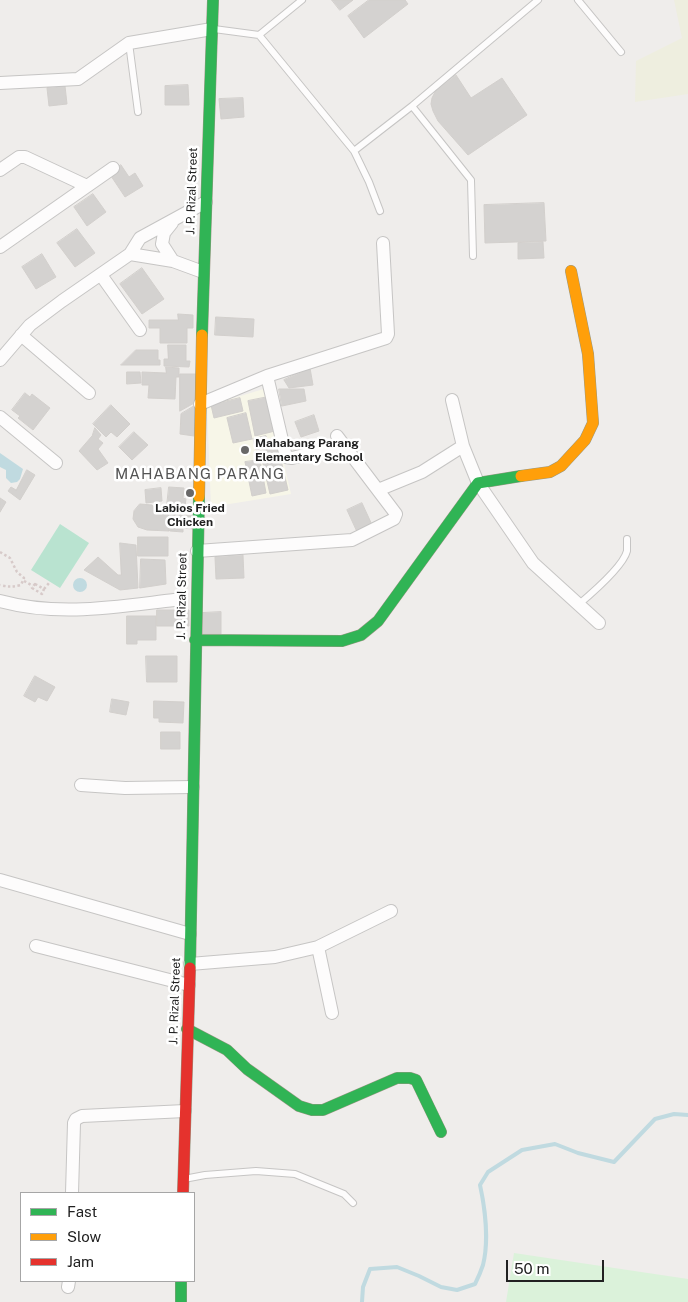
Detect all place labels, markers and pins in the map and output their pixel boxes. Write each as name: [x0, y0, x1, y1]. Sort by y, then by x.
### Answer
place label: Mahabang Parang Elementary School: [255, 436, 364, 464]
marker: Mahabang Parang Elementary School: [239, 444, 251, 456]
marker: Labios Fried Chicken: [184, 487, 196, 499]
place label: Labios Fried Chicken: [155, 501, 225, 529]

